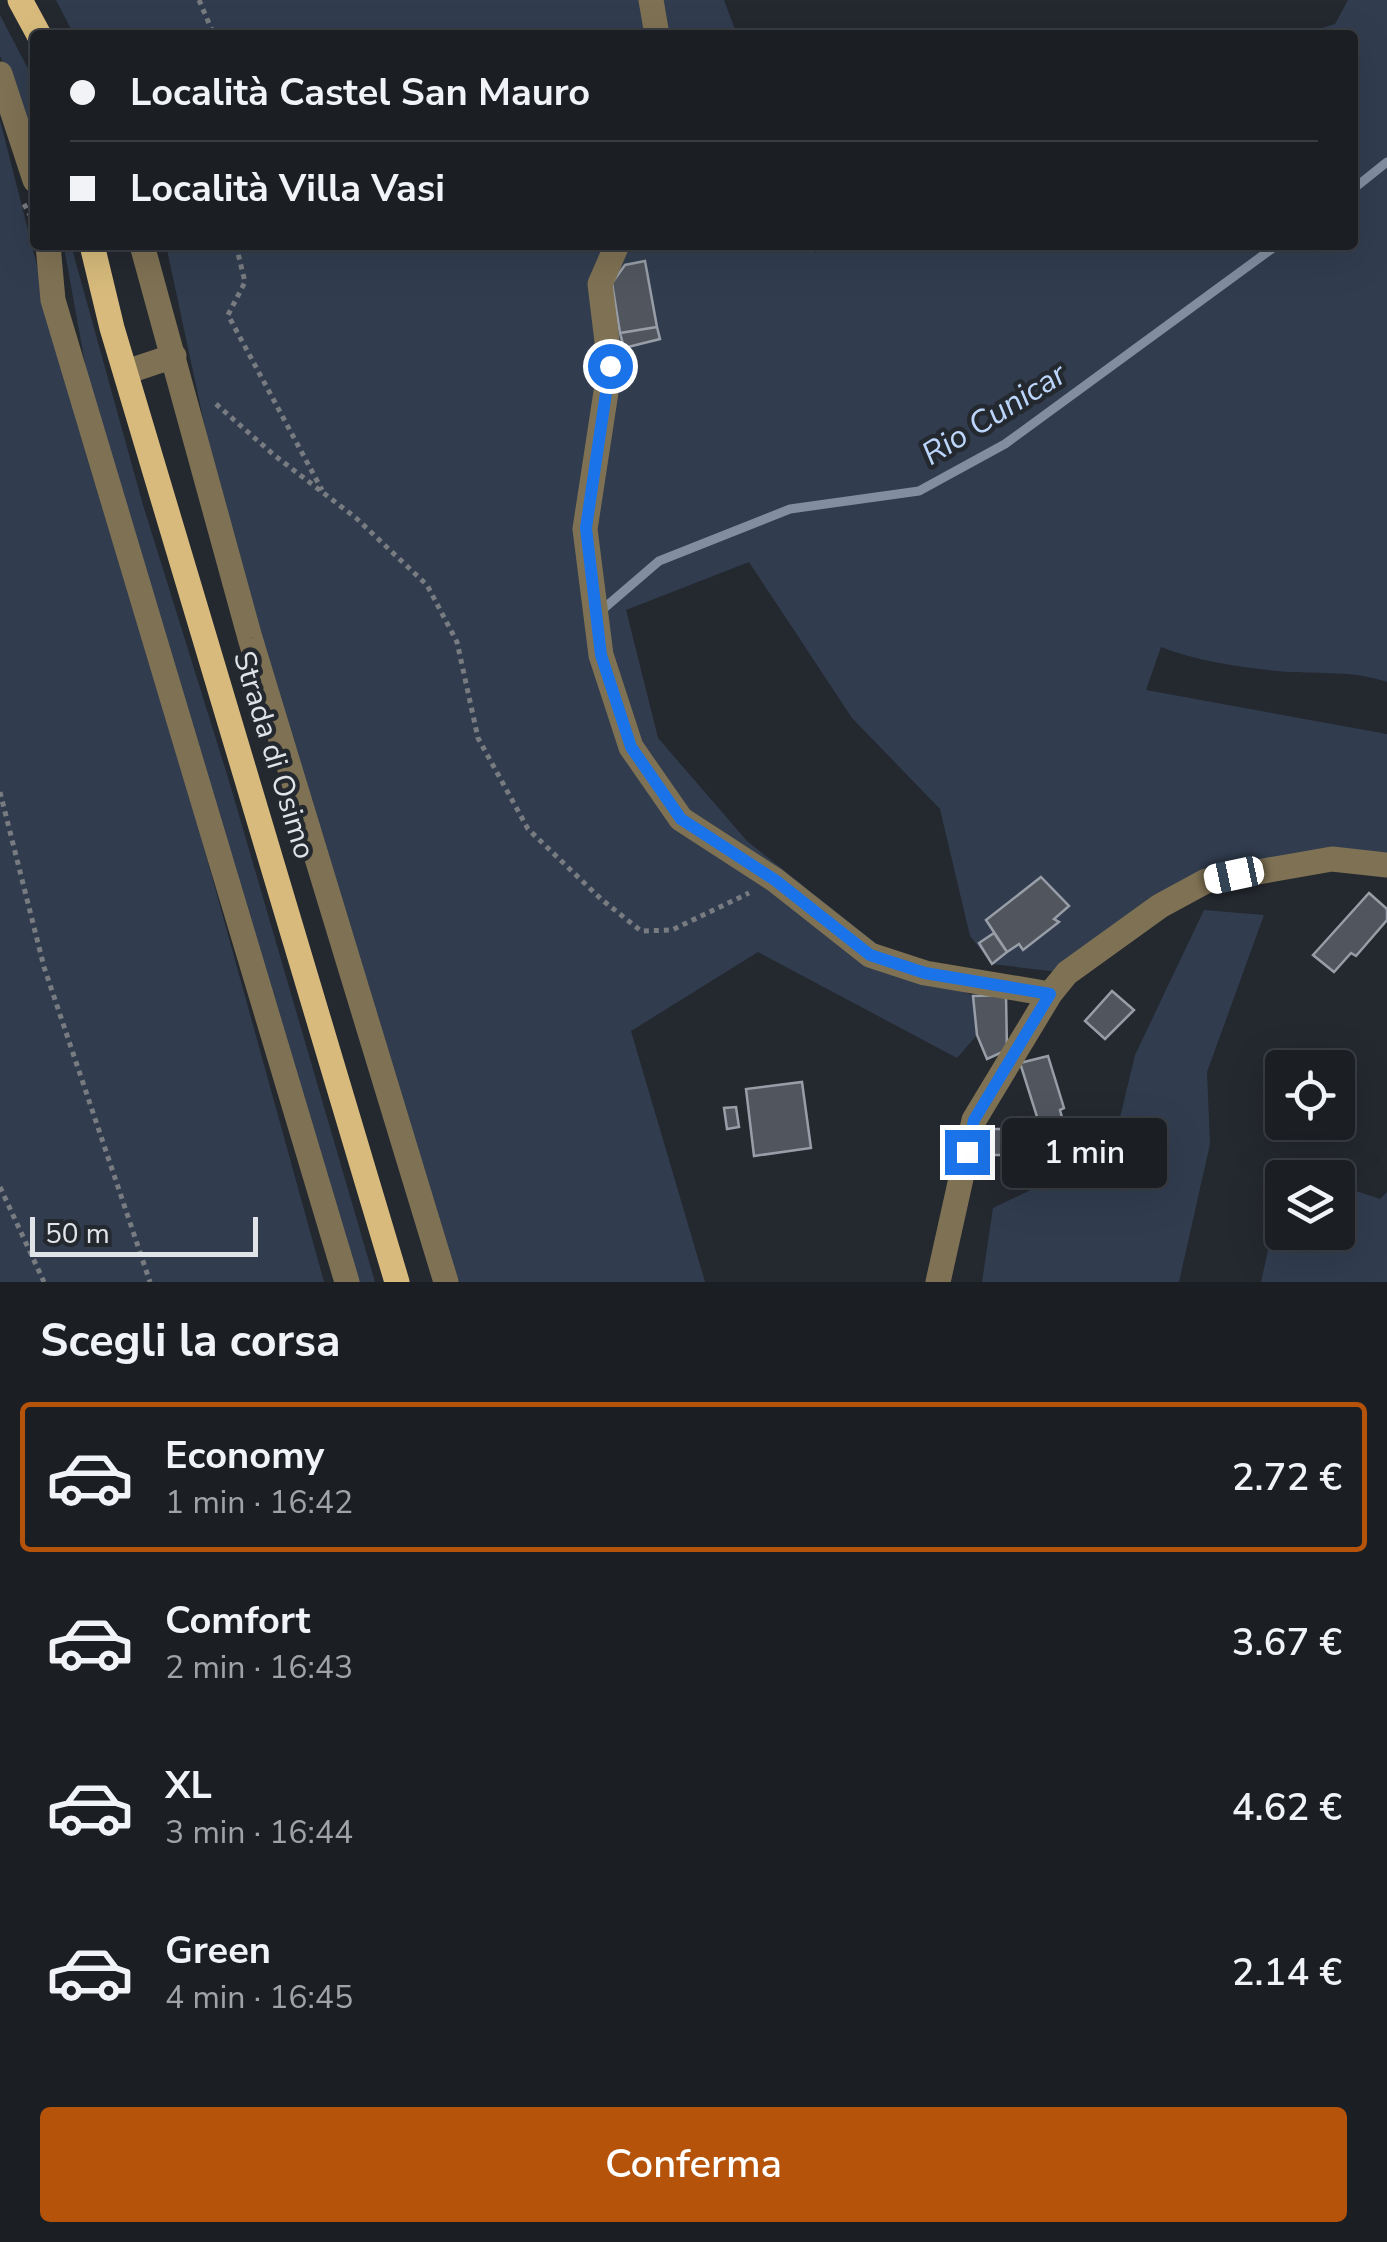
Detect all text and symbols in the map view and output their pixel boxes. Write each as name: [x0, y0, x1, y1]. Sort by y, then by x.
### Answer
text: Località Castel San Mauro: [130, 67, 590, 118]
text: Località Villa Vasi: [130, 163, 445, 214]
route start: [588, 344, 633, 389]
water label: Rio Cunicar: [914, 352, 1076, 475]
street label: Strada di Osimo: [223, 646, 325, 864]
car: [1202, 854, 1266, 896]
map controls: [1265, 1050, 1355, 1250]
button: locate: [1265, 1050, 1355, 1140]
callout: 1 min: [1002, 1117, 1167, 1187]
route end: [945, 1130, 990, 1175]
text: 1 min: [1044, 1131, 1125, 1174]
button: layers: [1265, 1160, 1355, 1250]
scale bar: [30, 1212, 258, 1256]
text: 50 m: [45, 1215, 110, 1253]
text: Scegli la corsa: [40, 1311, 341, 1372]
text: Economy: [165, 1430, 324, 1481]
icon: car: [45, 1432, 135, 1522]
text: 2.72 €: [1232, 1452, 1342, 1503]
text: 1 min · 16:42: [165, 1481, 353, 1524]
text: Comfort: [165, 1595, 310, 1646]
icon: car: [45, 1597, 135, 1687]
text: 3.67 €: [1232, 1617, 1342, 1668]
text: 2 min · 16:43: [165, 1646, 353, 1689]
text: XL: [165, 1760, 212, 1811]
icon: car: [45, 1762, 135, 1852]
text: 4.62 €: [1232, 1782, 1342, 1833]
text: 3 min · 16:44: [165, 1811, 353, 1854]
text: Green: [165, 1925, 271, 1976]
icon: car: [45, 1927, 135, 2017]
text: 2.14 €: [1232, 1947, 1342, 1998]
text: 4 min · 16:45: [165, 1976, 353, 2019]
button: Conferma: [40, 2107, 1347, 2222]

